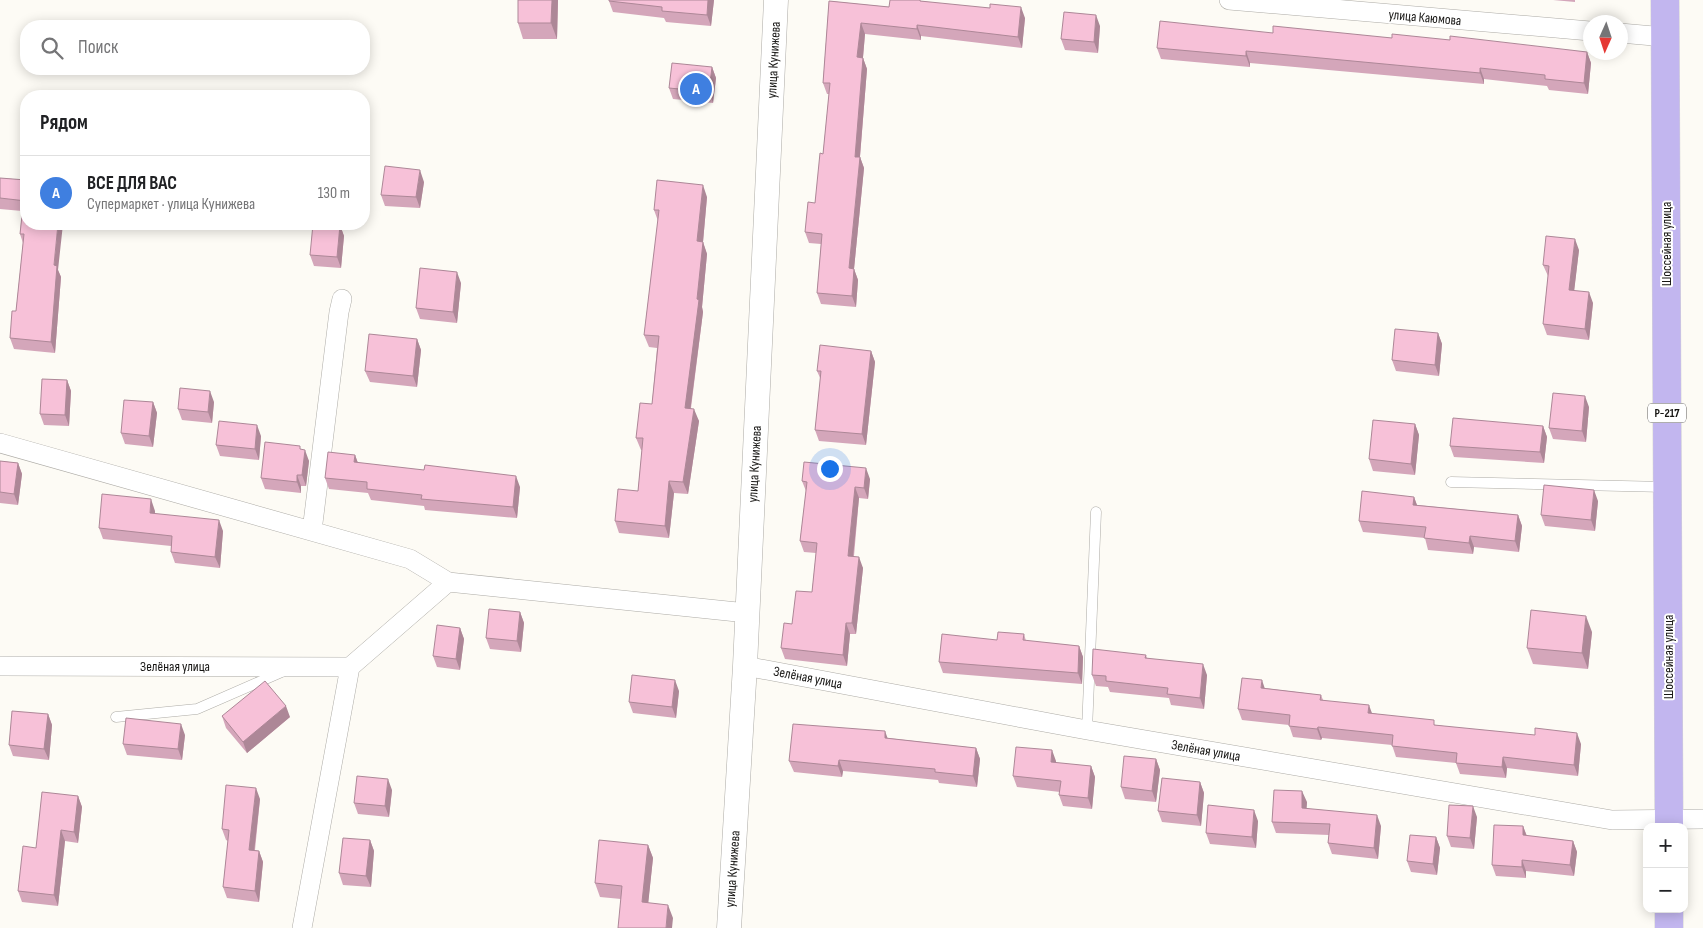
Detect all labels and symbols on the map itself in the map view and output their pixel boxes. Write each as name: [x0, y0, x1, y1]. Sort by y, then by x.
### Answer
street label: улица Каюмова: [1388, 6, 1462, 29]
north arrow: [1583, 15, 1628, 60]
street label: улица Кунижева: [763, 21, 784, 99]
pin: A: [680, 70, 712, 108]
street label: Шоссейная улица: [1658, 202, 1675, 286]
road number: Р-217: [1648, 403, 1686, 422]
street label: улица Кунижева: [744, 425, 765, 503]
your location: [817, 456, 843, 482]
street label: Шоссейная улица: [1660, 615, 1677, 699]
street label: Зелёная улица: [140, 658, 210, 675]
street label: Зелёная улица: [772, 662, 844, 692]
street label: Зелёная улица: [1170, 736, 1242, 765]
street label: улица Кунижева: [721, 830, 744, 908]

